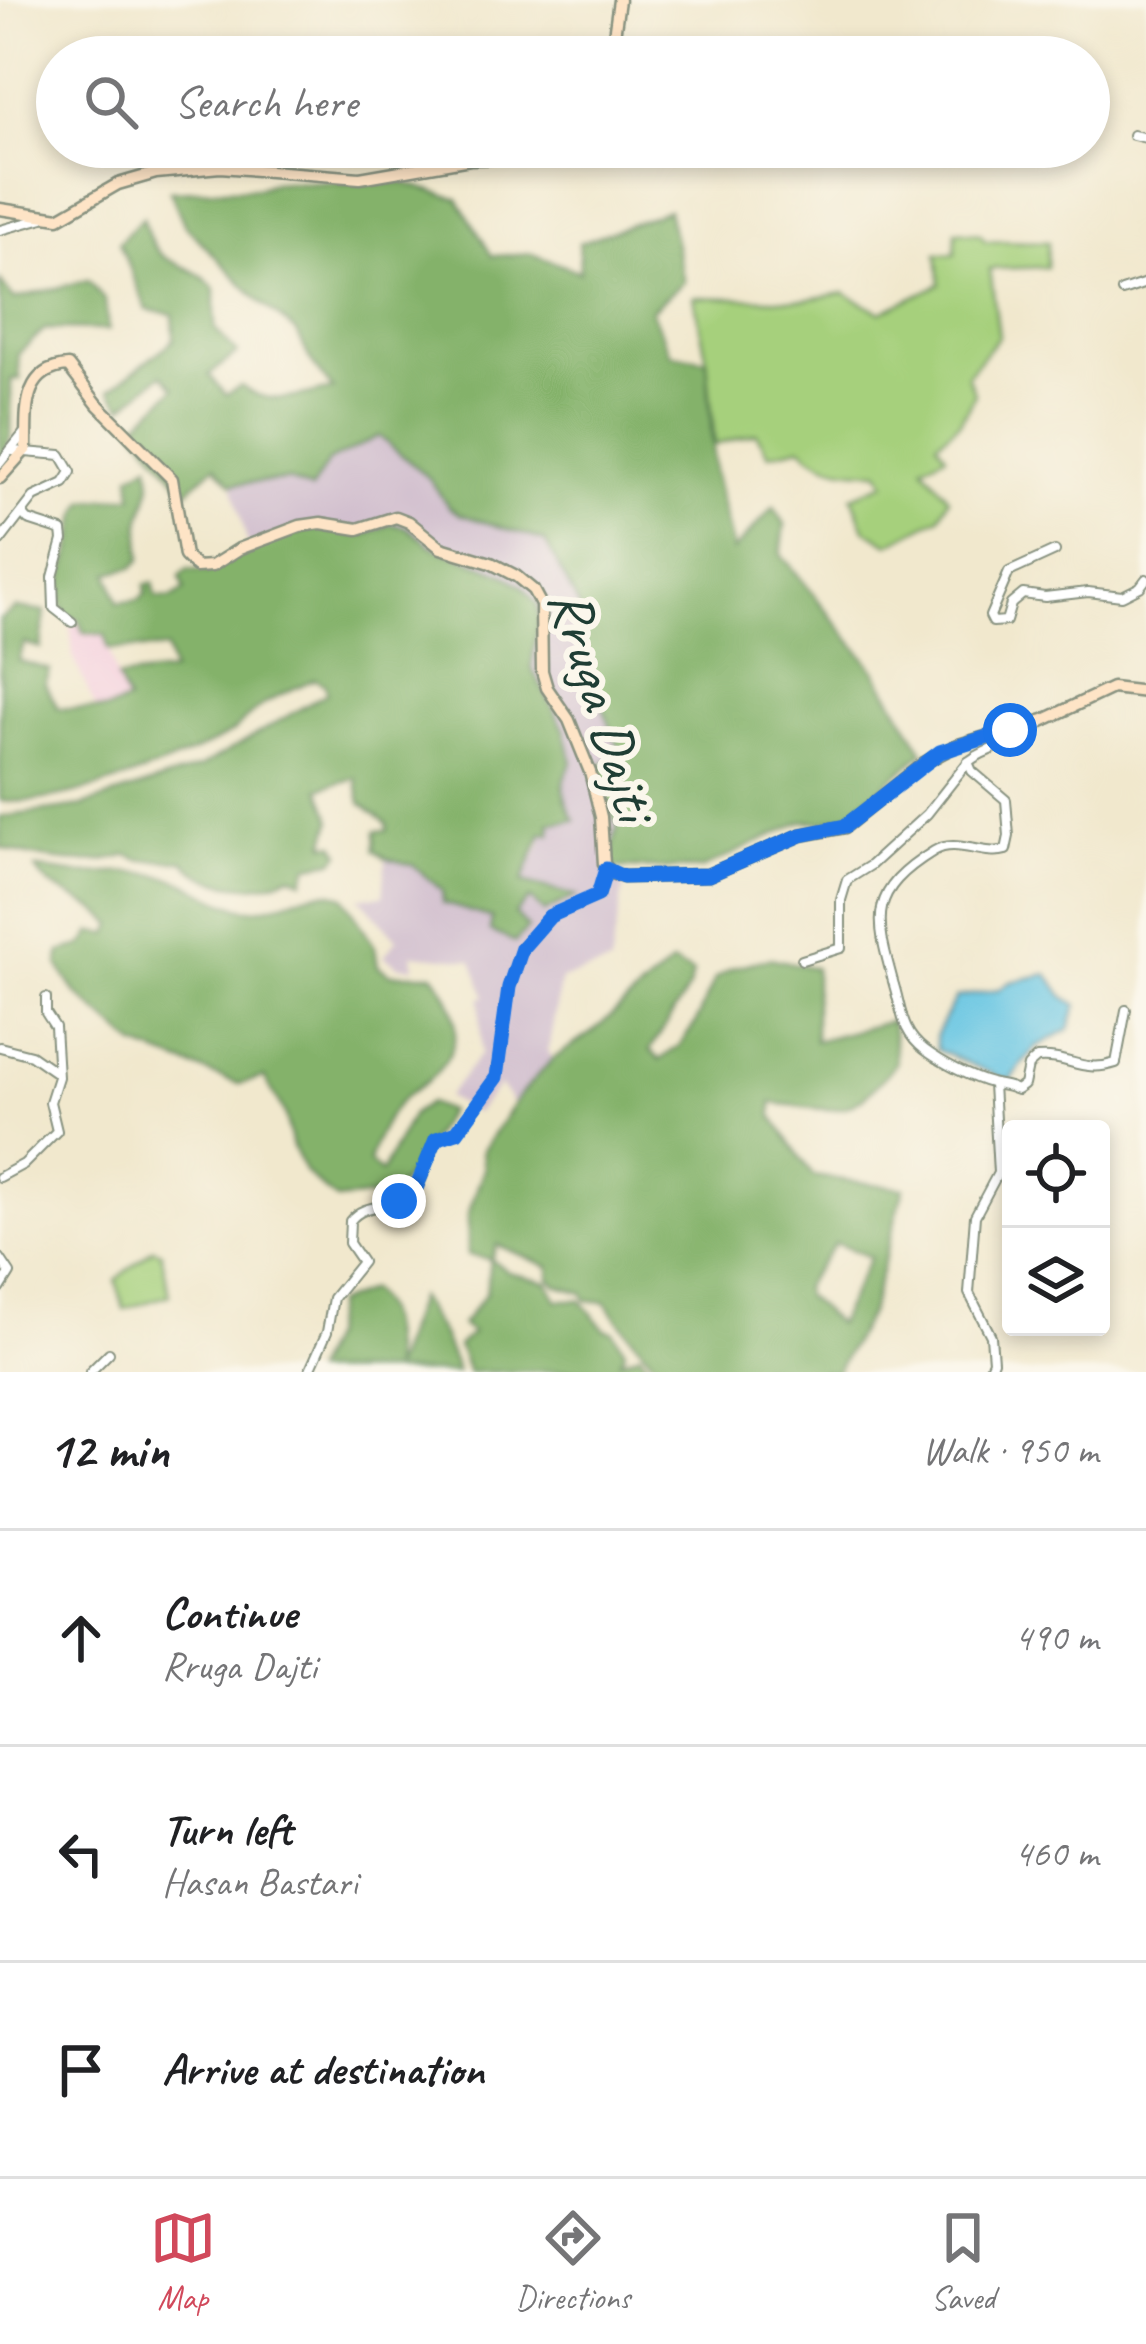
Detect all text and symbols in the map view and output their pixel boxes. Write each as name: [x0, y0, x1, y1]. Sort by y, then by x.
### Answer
search box: [36, 36, 1110, 168]
icon: search: [78, 69, 144, 135]
text: Search here: [174, 74, 357, 131]
street label: Rruga Dajti: [532, 579, 676, 836]
route start: [983, 703, 1037, 757]
map controls: [1002, 1120, 1110, 1336]
button: locate: [1002, 1120, 1110, 1228]
route end: [372, 1174, 426, 1228]
button: layers: [1002, 1228, 1110, 1336]
text: 12 min: [48, 1418, 169, 1482]
text: Walk · 950 m: [922, 1426, 1098, 1475]
text: Continue: [162, 1585, 296, 1642]
icon: ahead: [48, 1605, 114, 1671]
text: 490 m: [1014, 1613, 1098, 1662]
text: Rruga Dajti: [162, 1642, 317, 1691]
text: Turn left: [162, 1801, 292, 1858]
icon: left: [48, 1821, 114, 1887]
text: 460 m: [1014, 1829, 1098, 1878]
text: Hasan Bastari: [162, 1858, 357, 1907]
icon: arrive: [48, 2037, 114, 2103]
text: Arrive at destination: [162, 2041, 484, 2098]
tab: Map: [150, 2205, 216, 2319]
tab: Directions: [516, 2205, 630, 2319]
tab: Saved: [930, 2205, 996, 2319]

